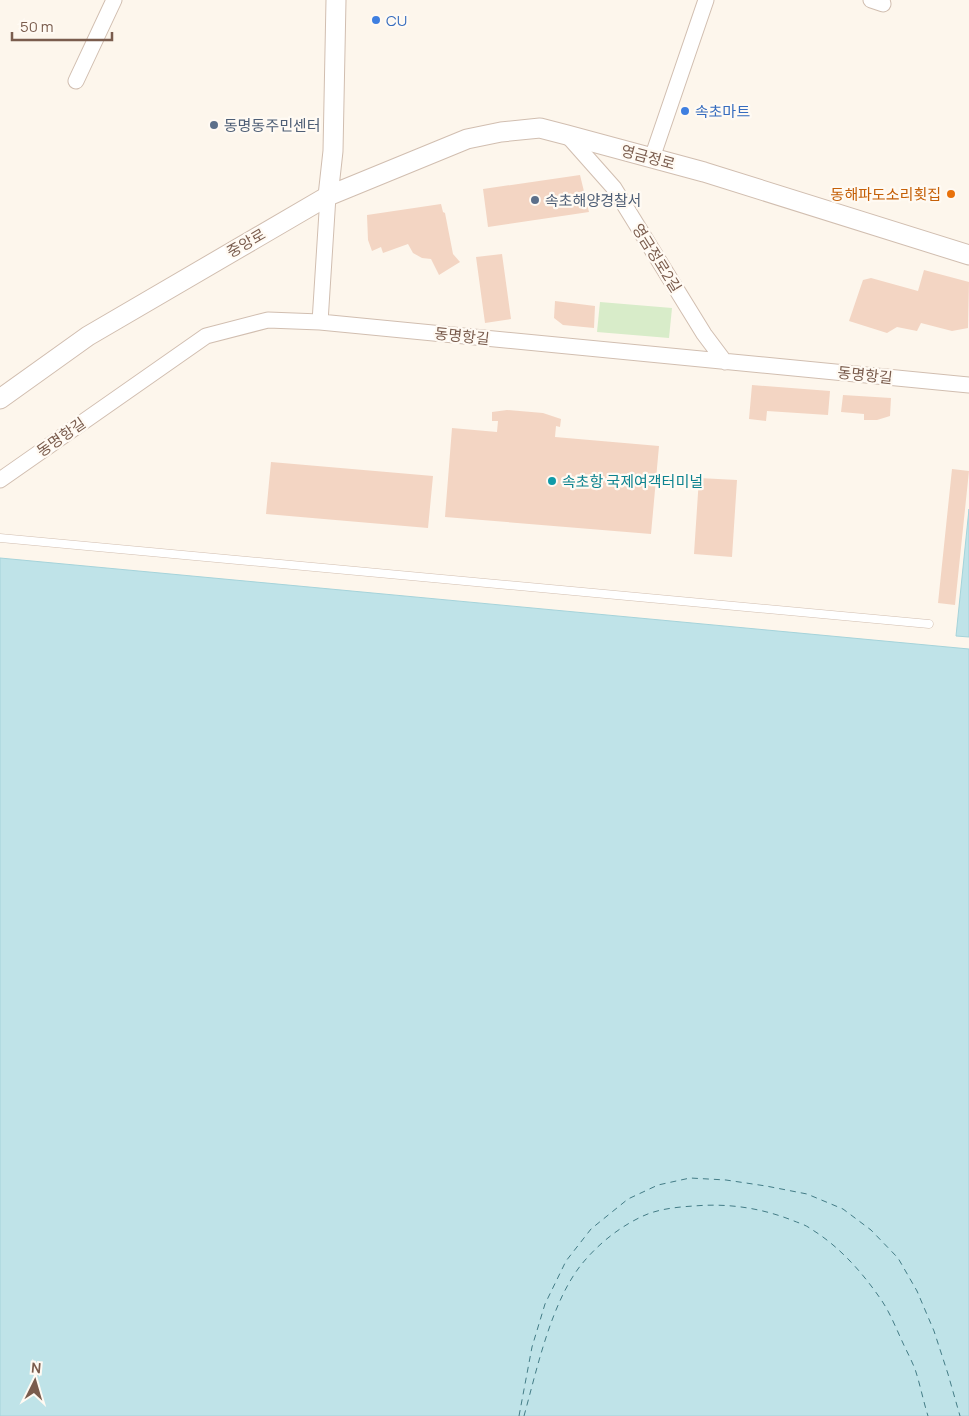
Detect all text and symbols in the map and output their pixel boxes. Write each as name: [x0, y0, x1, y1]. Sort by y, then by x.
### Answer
scale bar: [12, 10, 112, 42]
place label: CU: [386, 10, 407, 31]
marker: CU: [370, 14, 382, 26]
text: 50 m: [20, 16, 54, 37]
place label: 속초마트: [695, 101, 750, 122]
marker: 속초마트: [679, 105, 691, 117]
place label: 동명동주민센터: [224, 115, 321, 136]
marker: 동명동주민센터: [208, 119, 220, 131]
street label: 영금정로: [619, 140, 677, 174]
place label: 동해파도소리횟집: [831, 184, 941, 205]
marker: 동해파도소리횟집: [945, 188, 957, 200]
place label: 속초해양경찰서: [545, 190, 642, 211]
marker: 속초해양경찰서: [529, 194, 541, 206]
street label: 영금정로2길: [628, 220, 686, 296]
street label: 중앙로: [223, 224, 269, 262]
street label: 동명항길: [433, 323, 491, 349]
street label: 동명항길: [836, 362, 894, 388]
street label: 동명항길: [32, 413, 90, 461]
place label: 속초항 국제여객터미널: [562, 471, 703, 492]
marker: 속초항 국제여객터미널: [546, 475, 558, 487]
north arrow: [10, 1356, 60, 1406]
text: N: [30, 1358, 42, 1377]

